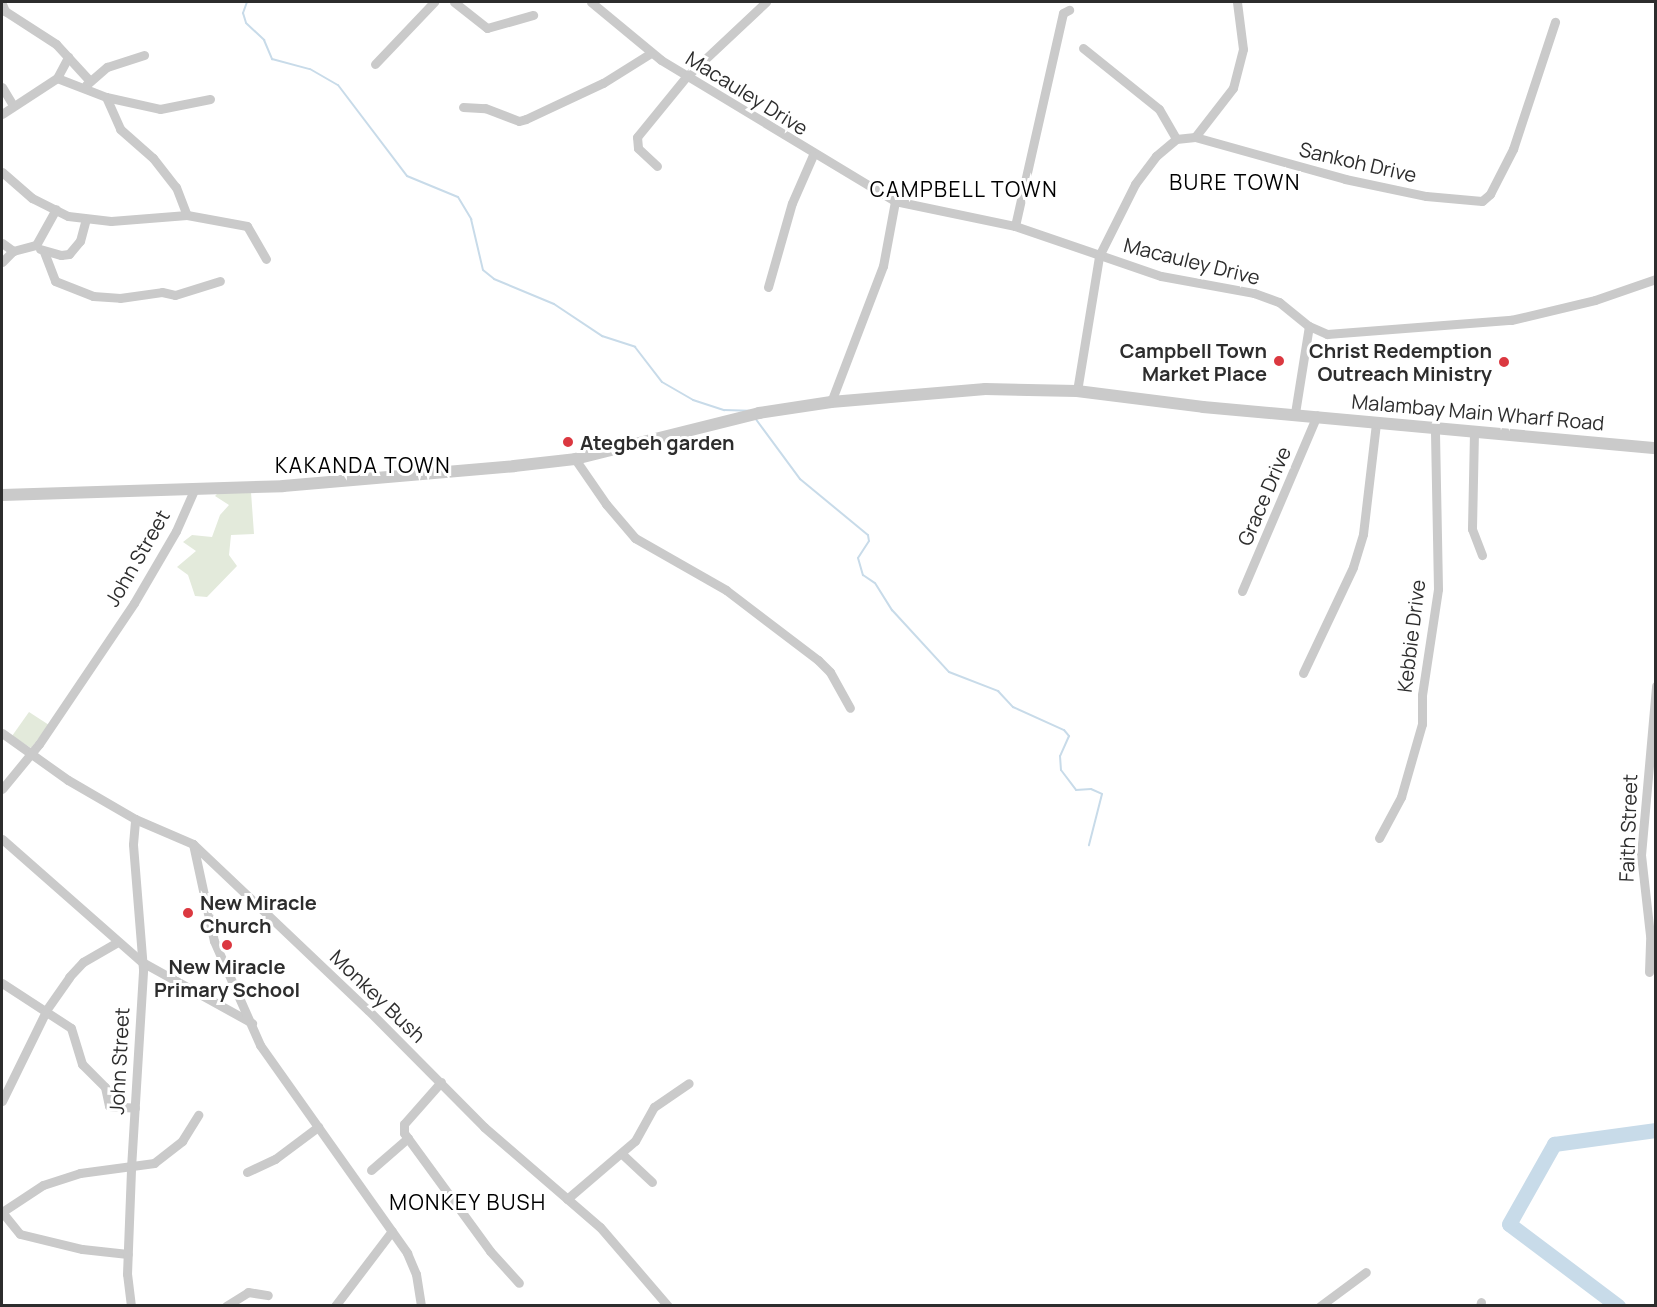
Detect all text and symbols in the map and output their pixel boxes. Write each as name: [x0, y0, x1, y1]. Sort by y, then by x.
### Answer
street label: Macauley Drive: [682, 46, 812, 140]
street label: Sankoh Drive: [1297, 137, 1419, 187]
district label: BURE TOWN: [1169, 169, 1301, 195]
district label: CAMPBELL TOWN: [869, 176, 1059, 202]
street label: Macauley Drive: [1121, 232, 1263, 290]
place label: Campbell Town Market Place: [1120, 338, 1267, 385]
place label: Christ Redemption Outreach Ministry: [1309, 338, 1492, 385]
marker: Campbell Town Market Place: [1272, 354, 1286, 368]
marker: Christ Redemption Outreach Ministry: [1497, 355, 1511, 369]
street label: Malambay Main Wharf Road: [1351, 389, 1605, 435]
place label: Ategbeh garden: [580, 430, 735, 454]
marker: Ategbeh garden: [561, 435, 575, 449]
street label: Grace Drive: [1232, 443, 1296, 549]
district label: KAKANDA TOWN: [275, 452, 451, 478]
street label: John Street: [100, 505, 174, 611]
street label: Kebbie Drive: [1392, 578, 1430, 694]
street label: Faith Street: [1614, 774, 1642, 882]
place label: New Miracle Church: [200, 890, 317, 937]
marker: New Miracle Church: [181, 906, 195, 920]
marker: New Miracle Primary School: [220, 938, 234, 952]
street label: Monkey Bush: [325, 945, 431, 1047]
place label: New Miracle Primary School: [154, 954, 300, 1001]
street label: John Street: [104, 1007, 134, 1115]
district label: MONKEY BUSH: [389, 1189, 547, 1215]

